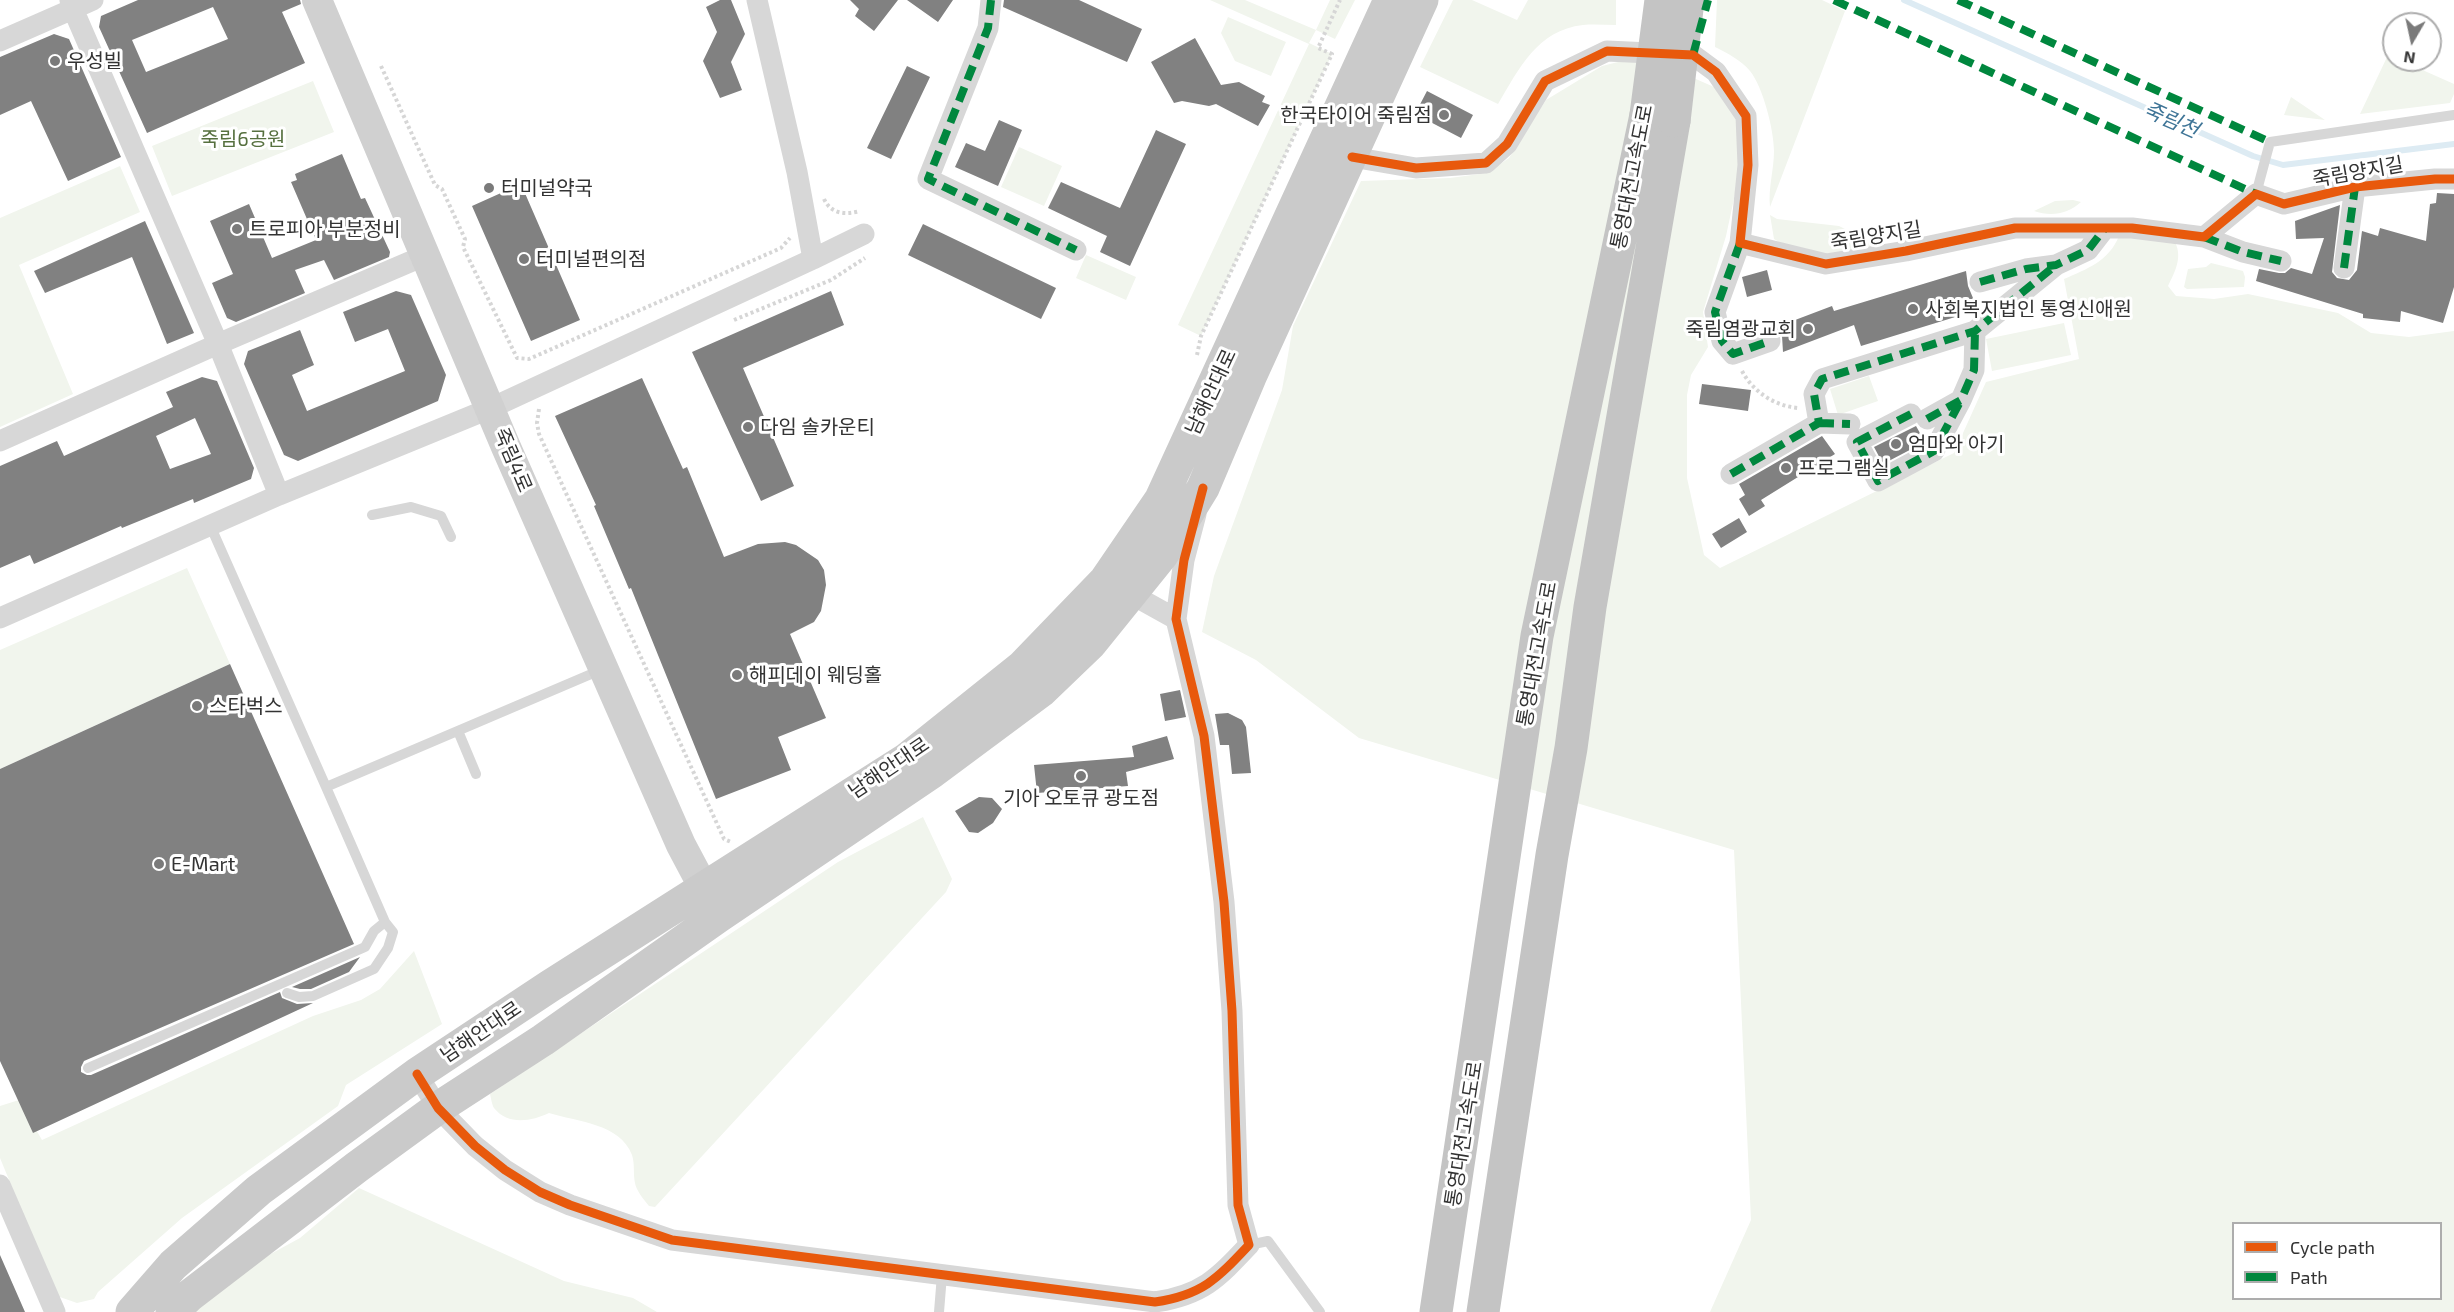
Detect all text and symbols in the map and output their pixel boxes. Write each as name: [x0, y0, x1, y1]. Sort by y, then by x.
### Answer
north arrow: [2382, 12, 2442, 72]
text: N: [2402, 48, 2417, 69]
place label: 우성빌: [67, 49, 122, 73]
marker: 우성빌: [48, 54, 62, 68]
water label: 죽림천: [2139, 97, 2203, 143]
street label: 통영대전고속도로: [1606, 102, 1658, 252]
place label: 한국타이어 죽림점: [1280, 103, 1432, 127]
marker: 한국타이어 죽림점: [1437, 108, 1451, 122]
park label: 죽림6공원: [200, 127, 286, 151]
street label: 죽림양지길: [2311, 152, 2405, 192]
place label: 터미널약국: [501, 176, 593, 200]
marker: 터미널약국: [482, 181, 496, 195]
place label: 트로피아 부분정비: [249, 217, 401, 241]
street label: 죽림양지길: [1829, 217, 1923, 255]
marker: 트로피아 부분정비: [230, 222, 244, 236]
place label: 터미널편의점: [536, 247, 646, 271]
marker: 터미널편의점: [517, 252, 531, 266]
place label: 사회복지법인 통영신애원: [1925, 297, 2132, 321]
marker: 사회복지법인 통영신애원: [1906, 302, 1920, 316]
place label: 죽림염광교회: [1686, 317, 1796, 341]
marker: 죽림염광교회: [1801, 322, 1815, 336]
street label: 남해안대로: [1181, 345, 1241, 439]
place label: 다임 솔카운티: [760, 415, 875, 439]
marker: 다임 솔카운티: [741, 420, 755, 434]
street label: 죽림4로: [489, 424, 537, 496]
place label: 엄마와 아기: [1908, 432, 2004, 456]
marker: 엄마와 아기: [1889, 437, 1903, 451]
place label: 프로그램실: [1798, 456, 1890, 480]
marker: 프로그램실: [1779, 461, 1793, 475]
street label: 통영대전고속도로: [1512, 579, 1562, 729]
place label: 해피데이 웨딩홀: [749, 663, 882, 687]
marker: 해피데이 웨딩홀: [730, 668, 744, 682]
place label: 스타벅스: [209, 694, 283, 718]
marker: 스타벅스: [190, 699, 204, 713]
street label: 남해안대로: [844, 732, 934, 804]
marker: 기아 오토큐 광도점: [1074, 769, 1088, 783]
place label: 기아 오토큐 광도점: [1003, 786, 1159, 810]
place label: E-Mart: [171, 852, 235, 876]
marker: E-Mart: [152, 857, 166, 871]
street label: 남해안대로: [436, 996, 526, 1068]
street label: 통영대전고속도로: [1441, 1059, 1487, 1209]
legend: [2232, 1222, 2442, 1300]
text: Cycle path: [2290, 1236, 2375, 1258]
text: Path: [2290, 1266, 2328, 1288]

